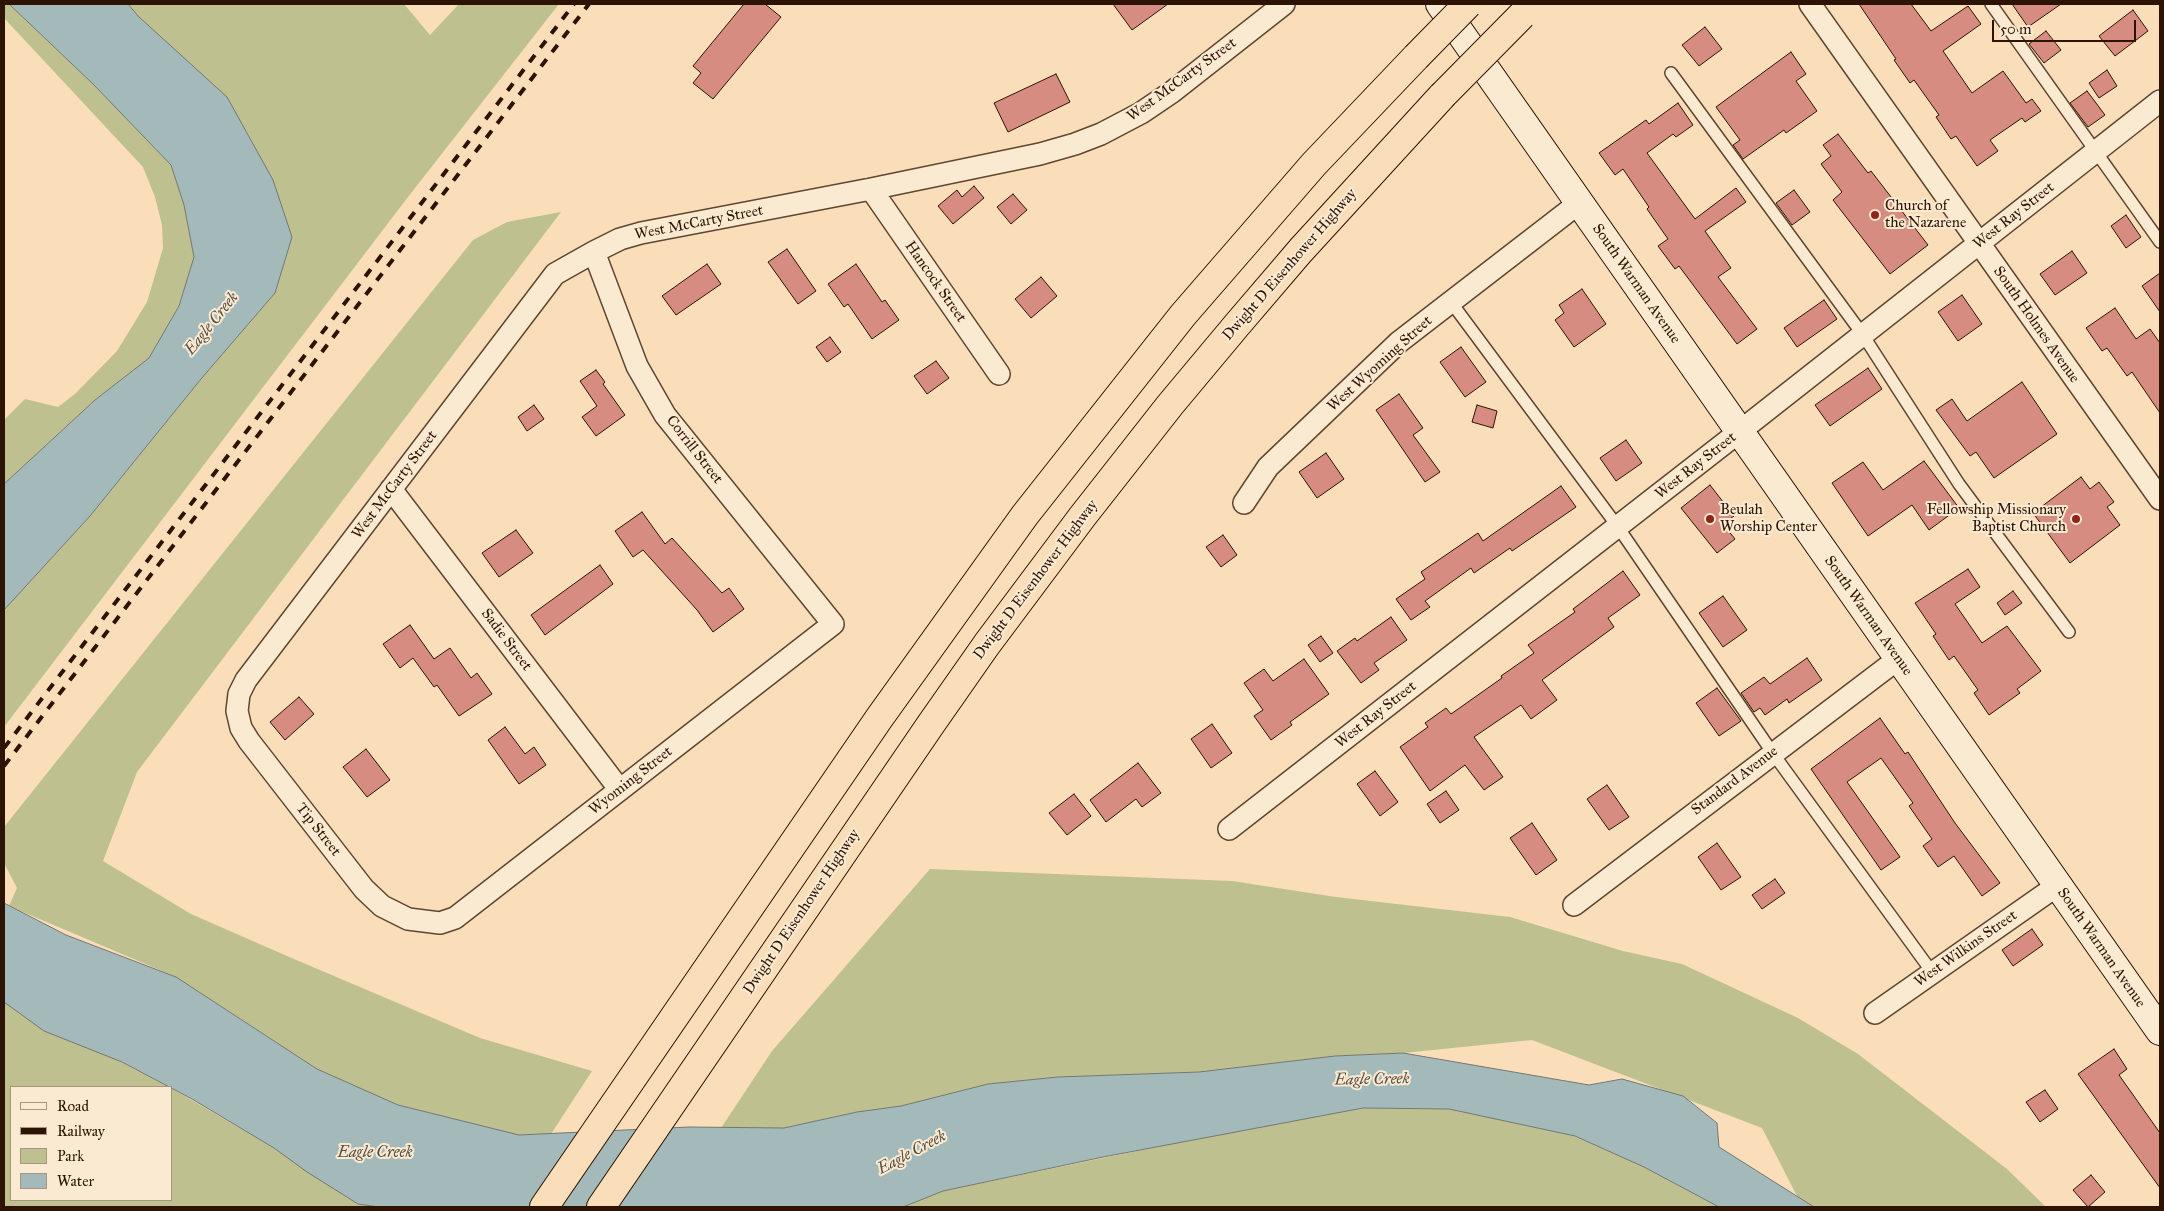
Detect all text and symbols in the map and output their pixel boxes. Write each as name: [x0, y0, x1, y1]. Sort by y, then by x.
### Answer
scale bar: [1994, 10, 2138, 42]
text: 50 m: [2000, 20, 2032, 38]
street label: West McCarty Street: [1124, 34, 1240, 126]
street label: West Ray Street: [1970, 179, 2058, 253]
street label: Dwight D Eisenhower Highway: [1219, 185, 1361, 345]
place label: Church of the Nazarene: [1885, 197, 1966, 232]
street label: West McCarty Street: [633, 202, 765, 244]
marker: Church of the Nazarene: [1869, 209, 1881, 221]
street label: South Warman Avenue: [1588, 221, 1684, 347]
street label: Hancock Street: [900, 238, 970, 326]
street label: South Holmes Avenue: [1989, 263, 2083, 387]
water label: Eagle Creek: [181, 289, 243, 359]
street label: West Wyoming Street: [1324, 312, 1436, 416]
street label: Corrill Street: [662, 412, 726, 488]
street label: West McCarty Street: [349, 427, 441, 543]
street label: West Ray Street: [1652, 429, 1740, 503]
street label: Dwight D Eisenhower Highway: [970, 497, 1102, 663]
place label: Beulah Worship Center: [1720, 501, 1817, 536]
place label: Fellowship Missionary Baptist Church: [1927, 501, 2066, 536]
marker: Beulah Worship Center: [1704, 513, 1716, 525]
marker: Fellowship Missionary Baptist Church: [2070, 513, 2082, 525]
street label: South Warman Avenue: [1820, 553, 1916, 679]
street label: Sadie Street: [477, 605, 535, 675]
street label: West Ray Street: [1332, 678, 1420, 752]
street label: Wyoming Street: [586, 743, 676, 819]
street label: Standard Avenue: [1688, 743, 1782, 819]
street label: Tip Street: [292, 800, 344, 860]
street label: Dwight D Eisenhower Highway: [740, 826, 864, 998]
street label: South Warman Avenue: [2053, 885, 2149, 1011]
street label: West Wilkins Street: [1911, 907, 2021, 991]
water label: Eagle Creek: [1334, 1070, 1410, 1090]
legend: [10, 1086, 172, 1201]
text: Road: [57, 1097, 89, 1115]
text: Railway: [57, 1122, 105, 1140]
water label: Eagle Creek: [874, 1127, 950, 1179]
water label: Eagle Creek: [337, 1143, 413, 1163]
text: Park: [57, 1147, 84, 1165]
text: Water: [57, 1172, 94, 1190]

